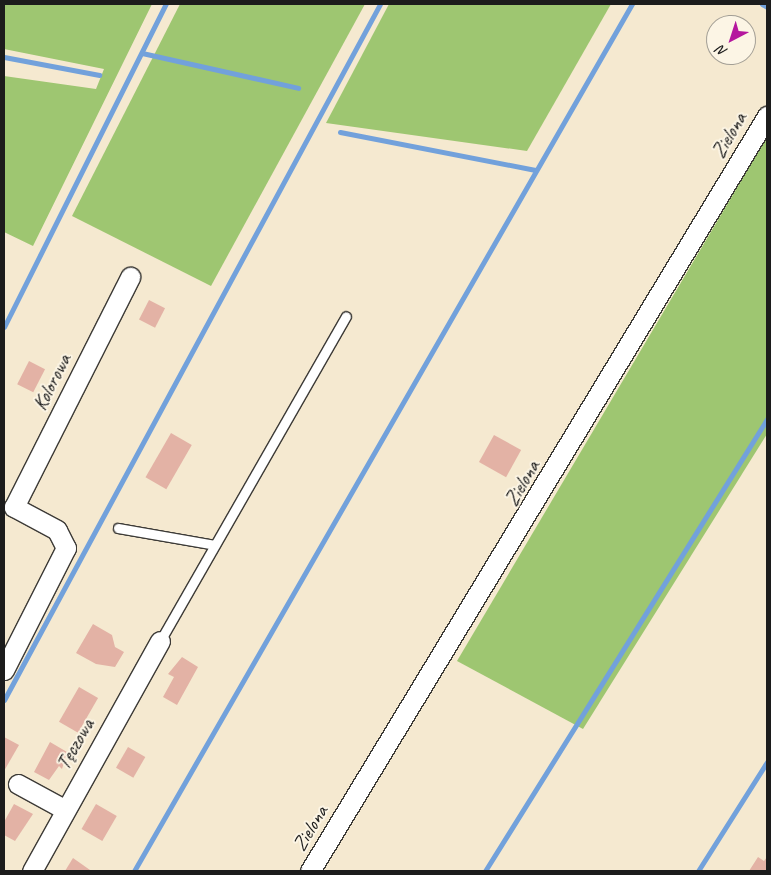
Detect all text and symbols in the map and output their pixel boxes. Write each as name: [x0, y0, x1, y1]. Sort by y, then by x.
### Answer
north arrow: [706, 15, 756, 65]
text: N: [713, 42, 730, 60]
street label: Zielona: [706, 108, 752, 162]
street label: Kolorowa: [28, 350, 76, 414]
street label: Zielona: [499, 456, 545, 510]
street label: Tęczowa: [51, 714, 99, 774]
street label: Zielona: [287, 801, 333, 855]

